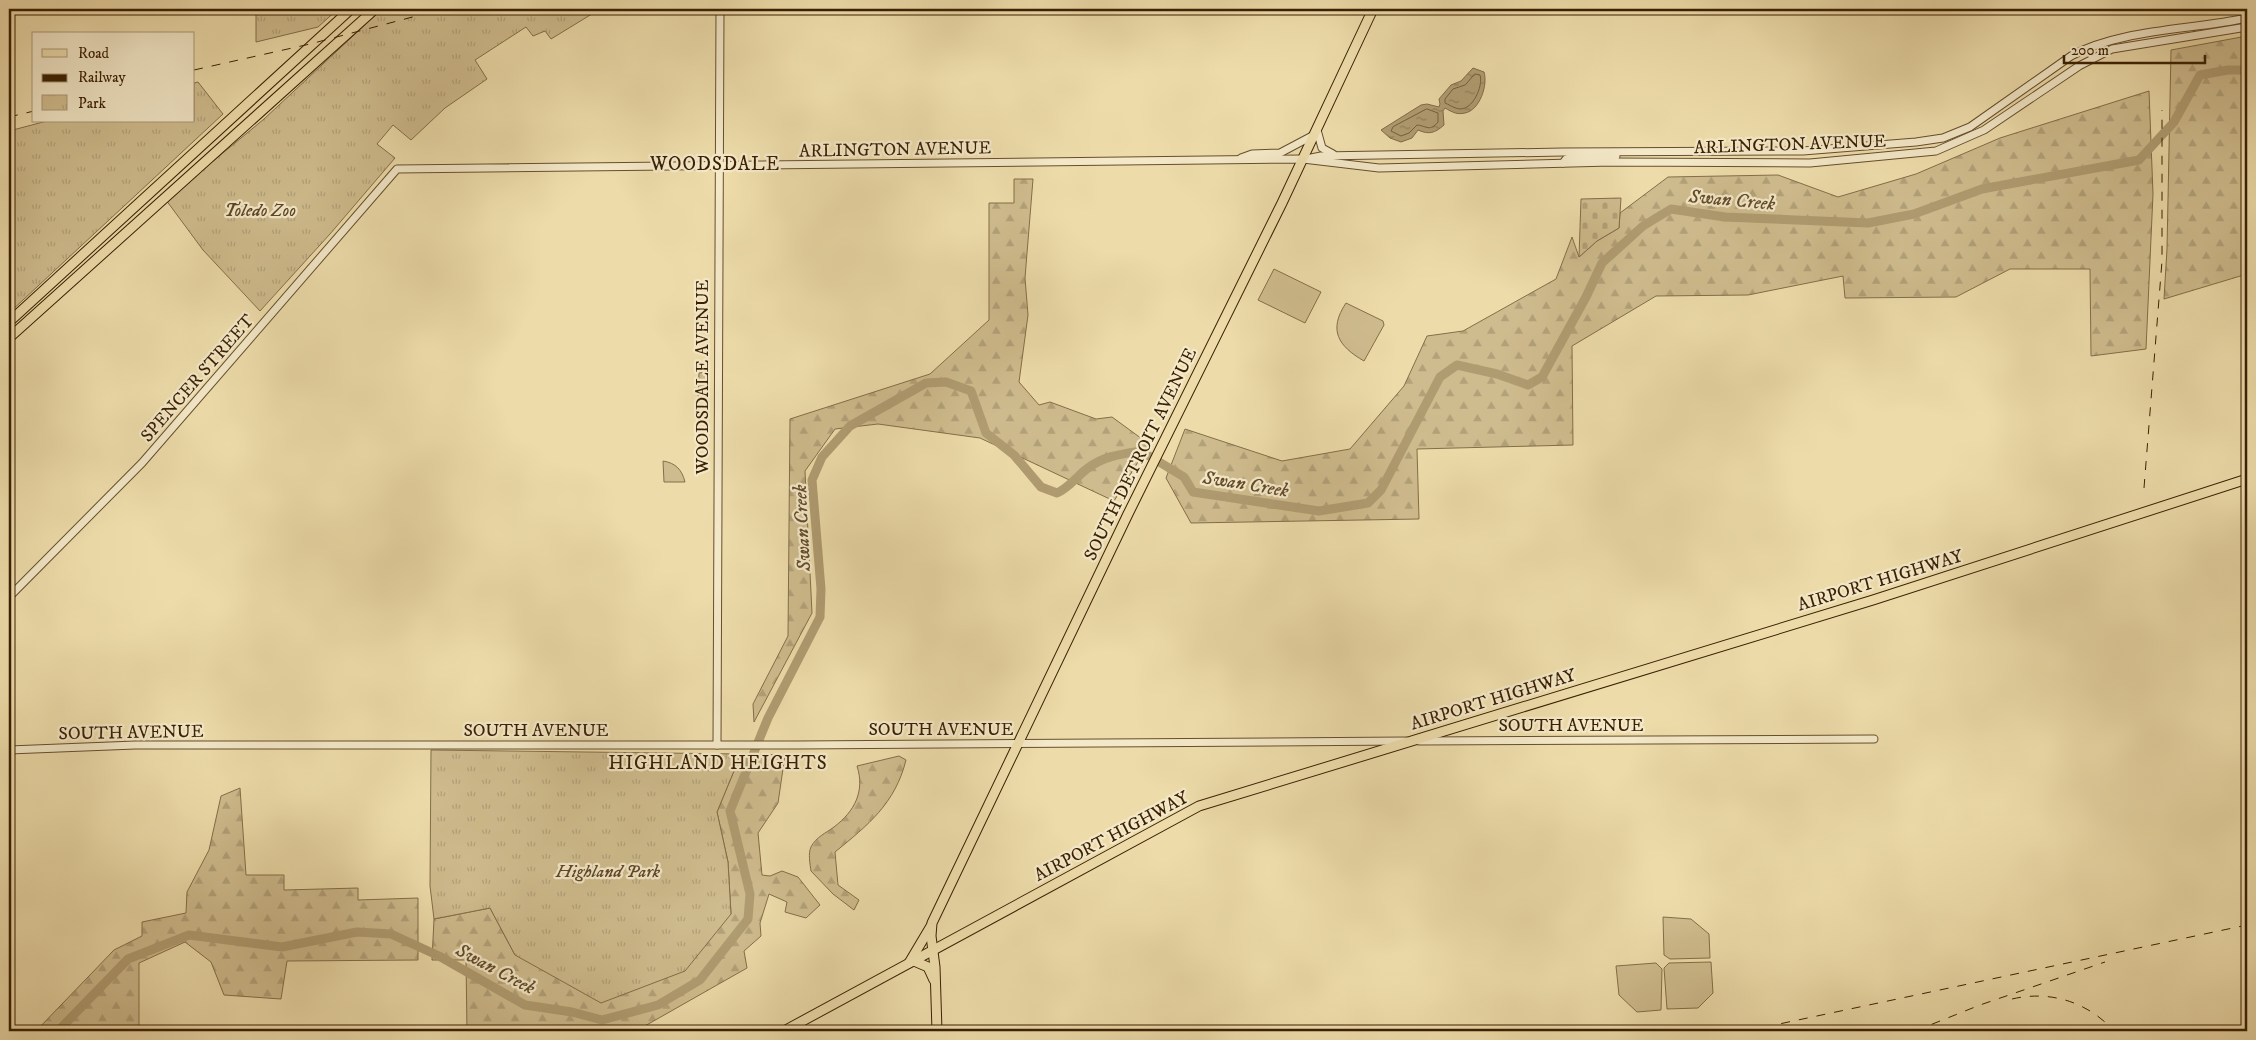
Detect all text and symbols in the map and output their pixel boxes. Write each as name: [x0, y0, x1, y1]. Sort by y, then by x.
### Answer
legend: [32, 32, 195, 122]
scale bar: [2064, 32, 2205, 64]
text: 200 m: [2071, 41, 2109, 60]
text: Road: [78, 44, 110, 63]
text: Railway: [78, 68, 126, 87]
text: Park: [78, 94, 107, 113]
street label: ARLINGTON AVENUE: [1694, 131, 1887, 159]
street label: ARLINGTON AVENUE: [799, 137, 992, 163]
district label: WOODSDALE: [649, 153, 780, 176]
water label: Swan Creek: [1687, 185, 1776, 216]
park label: Toledo Zoo: [224, 200, 296, 222]
street label: WOODSDALE AVENUE: [692, 279, 714, 476]
street label: SPENCER STREET: [136, 310, 259, 447]
street label: SOUTH DETROIT AVENUE: [1080, 344, 1202, 564]
water label: Swan Creek: [1200, 466, 1290, 503]
water label: Swan Creek: [789, 484, 816, 573]
street label: AIRPORT HIGHWAY: [1795, 545, 1966, 617]
street label: AIRPORT HIGHWAY: [1408, 664, 1579, 736]
street label: SOUTH AVENUE: [1498, 715, 1644, 737]
street label: SOUTH AVENUE: [868, 719, 1014, 741]
street label: SOUTH AVENUE: [463, 720, 609, 742]
street label: SOUTH AVENUE: [58, 721, 204, 745]
district label: HIGHLAND HEIGHTS: [608, 752, 828, 775]
street label: AIRPORT HIGHWAY: [1030, 787, 1193, 887]
park label: Highland Park: [555, 861, 661, 883]
water label: Swan Creek: [451, 938, 539, 1000]

